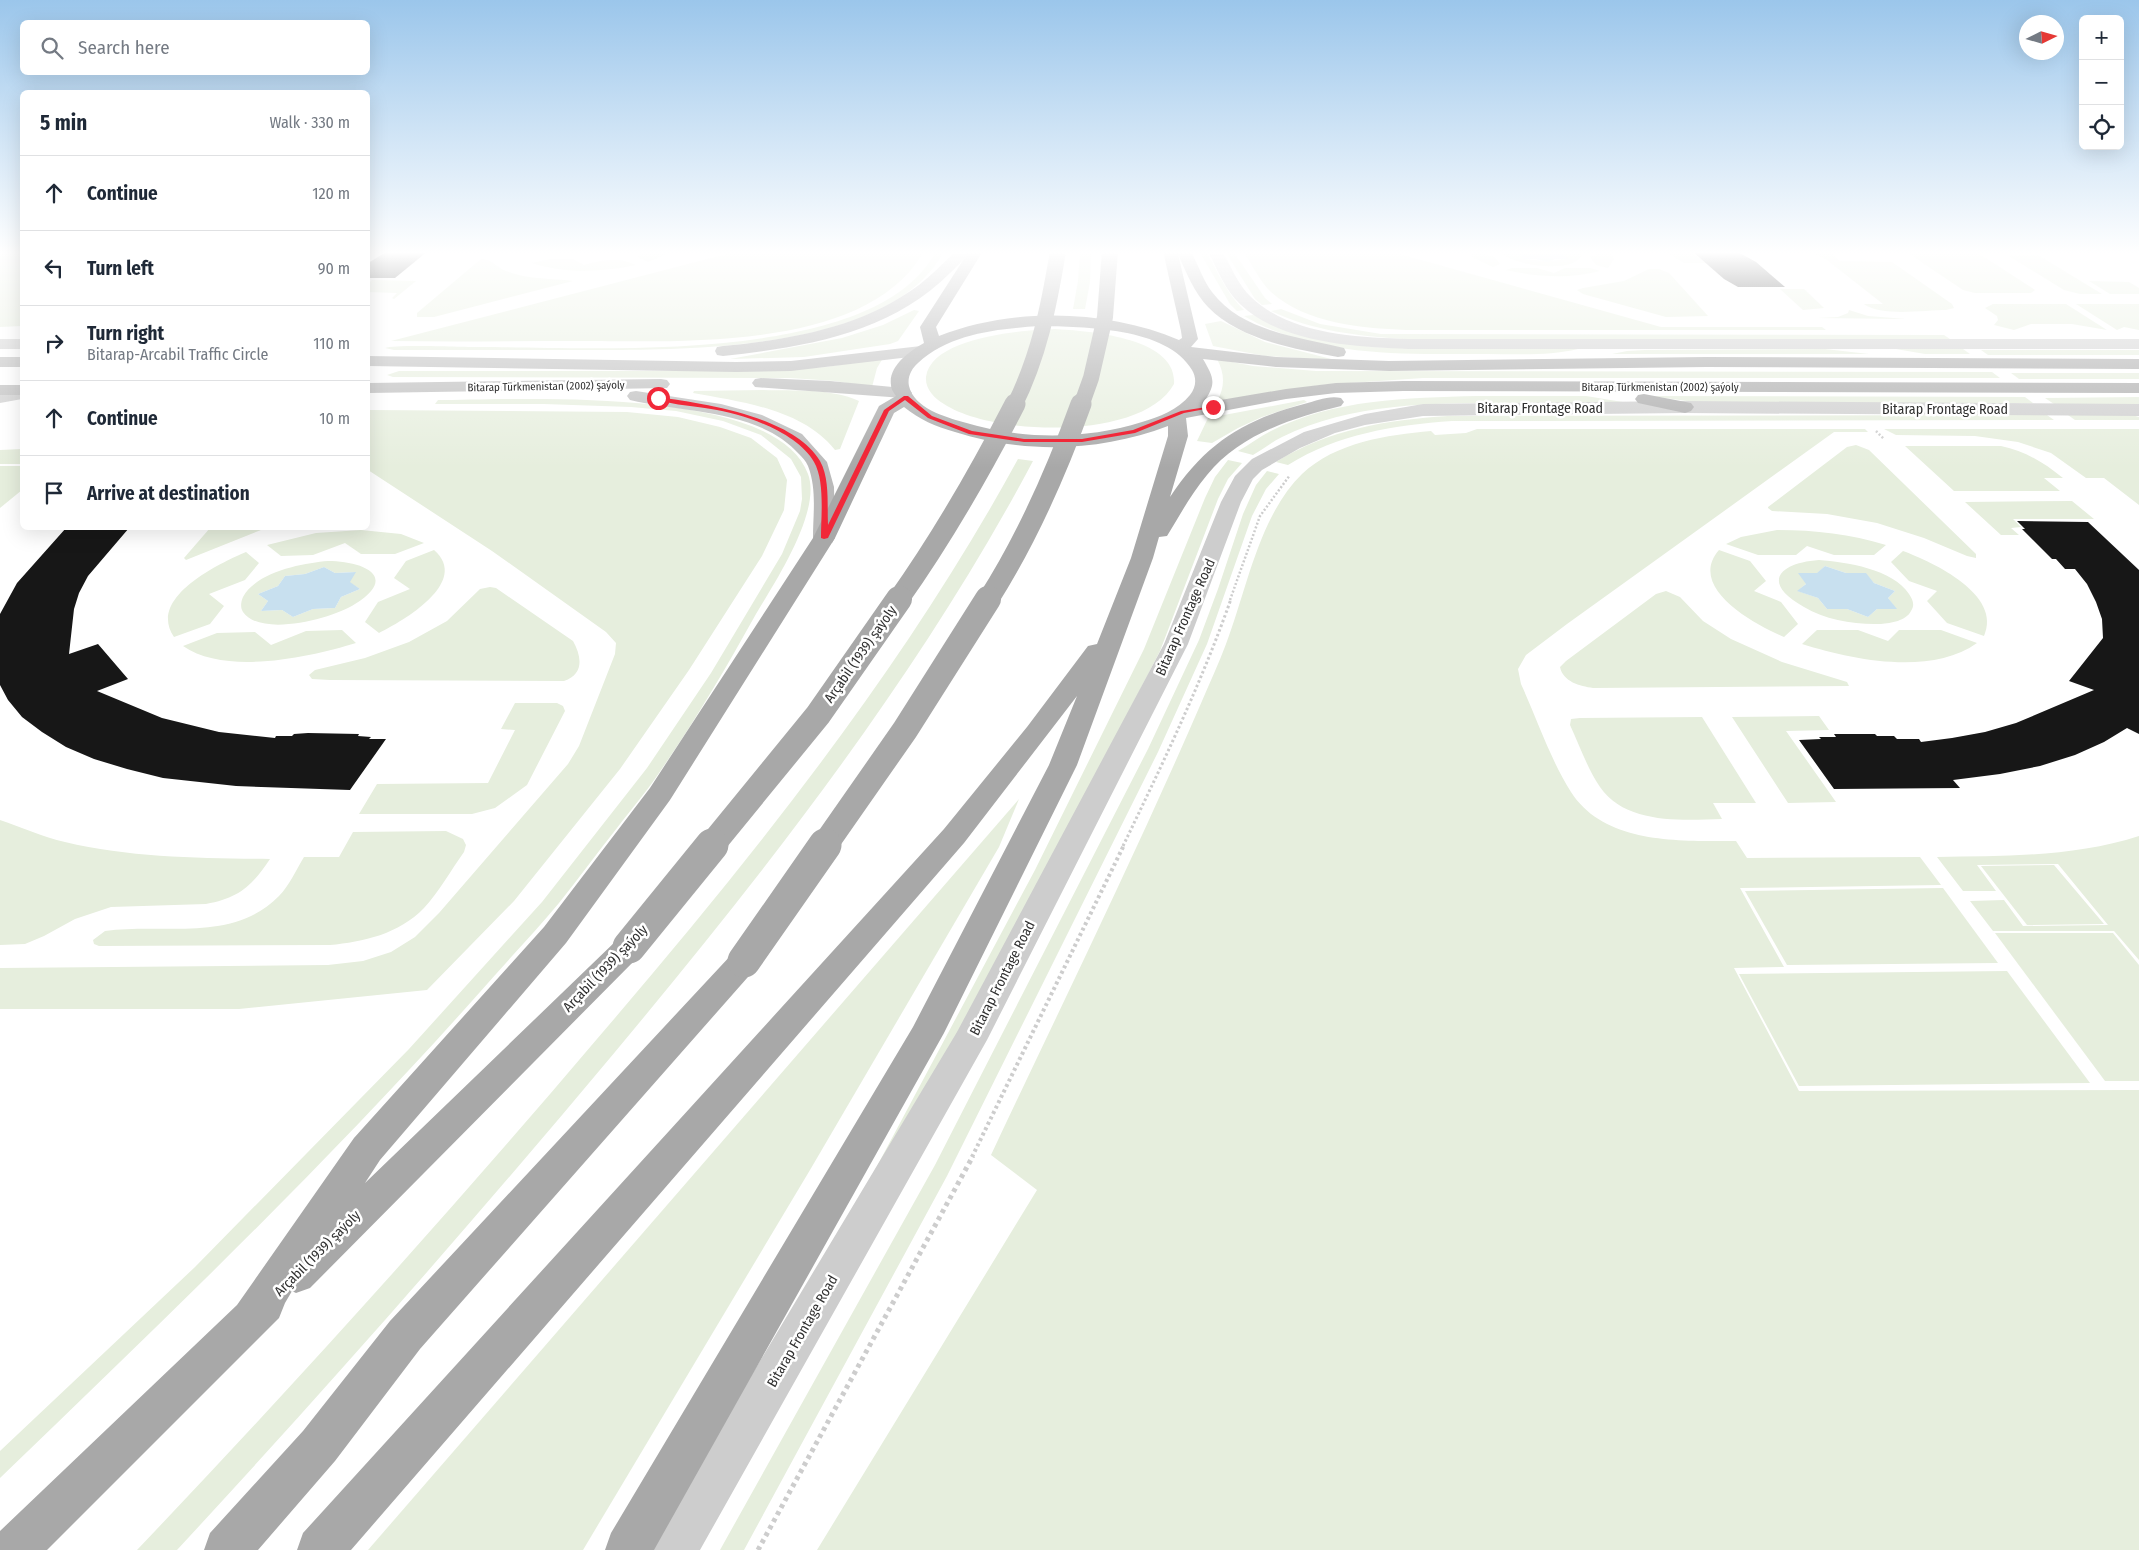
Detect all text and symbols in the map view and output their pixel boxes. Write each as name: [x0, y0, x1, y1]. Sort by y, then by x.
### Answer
north arrow: [2019, 15, 2064, 60]
map controls: [2079, 15, 2124, 150]
button: +: [2079, 15, 2124, 60]
search box: [20, 20, 370, 75]
icon: search: [38, 34, 66, 62]
text: Search here: [78, 36, 170, 59]
button: −: [2079, 60, 2124, 105]
button: locate: [2079, 105, 2124, 150]
text: 5 min: [40, 110, 87, 136]
text: Walk · 330 m: [269, 113, 350, 132]
icon: ahead: [40, 179, 68, 207]
text: Continue: [87, 182, 158, 205]
text: 120 m: [312, 184, 350, 203]
icon: left: [40, 254, 68, 282]
text: Turn left: [87, 257, 154, 280]
text: 90 m: [318, 259, 350, 278]
text: Turn right: [87, 322, 164, 345]
icon: right: [40, 329, 68, 357]
text: 110 m: [313, 334, 350, 353]
text: Bitarap-Arcabil Traffic Circle: [87, 345, 268, 364]
street label: Bitarap Türkmenistan (2002) şaýoly: [467, 379, 625, 394]
street label: Bitarap Türkmenistan (2002) şaýoly: [1581, 381, 1739, 394]
route start: [647, 387, 670, 410]
route end: [1202, 396, 1225, 419]
street label: Bitarap Frontage Road: [1477, 400, 1603, 417]
street label: Bitarap Frontage Road: [1882, 401, 2008, 418]
icon: ahead: [40, 404, 68, 432]
text: Continue: [87, 407, 158, 430]
text: 10 m: [319, 409, 350, 428]
icon: arrive: [40, 479, 68, 507]
text: Arrive at destination: [87, 482, 250, 505]
street label: Bitarap Frontage Road: [1152, 556, 1219, 678]
street label: Arçabil (1939) şaýoly: [821, 602, 901, 706]
street label: Bitarap Frontage Road: [966, 918, 1039, 1038]
street label: Arçabil (1939) şaýoly: [559, 921, 652, 1015]
street label: Arçabil (1939) şaýoly: [271, 1206, 364, 1300]
street label: Bitarap Frontage Road: [764, 1272, 841, 1390]

